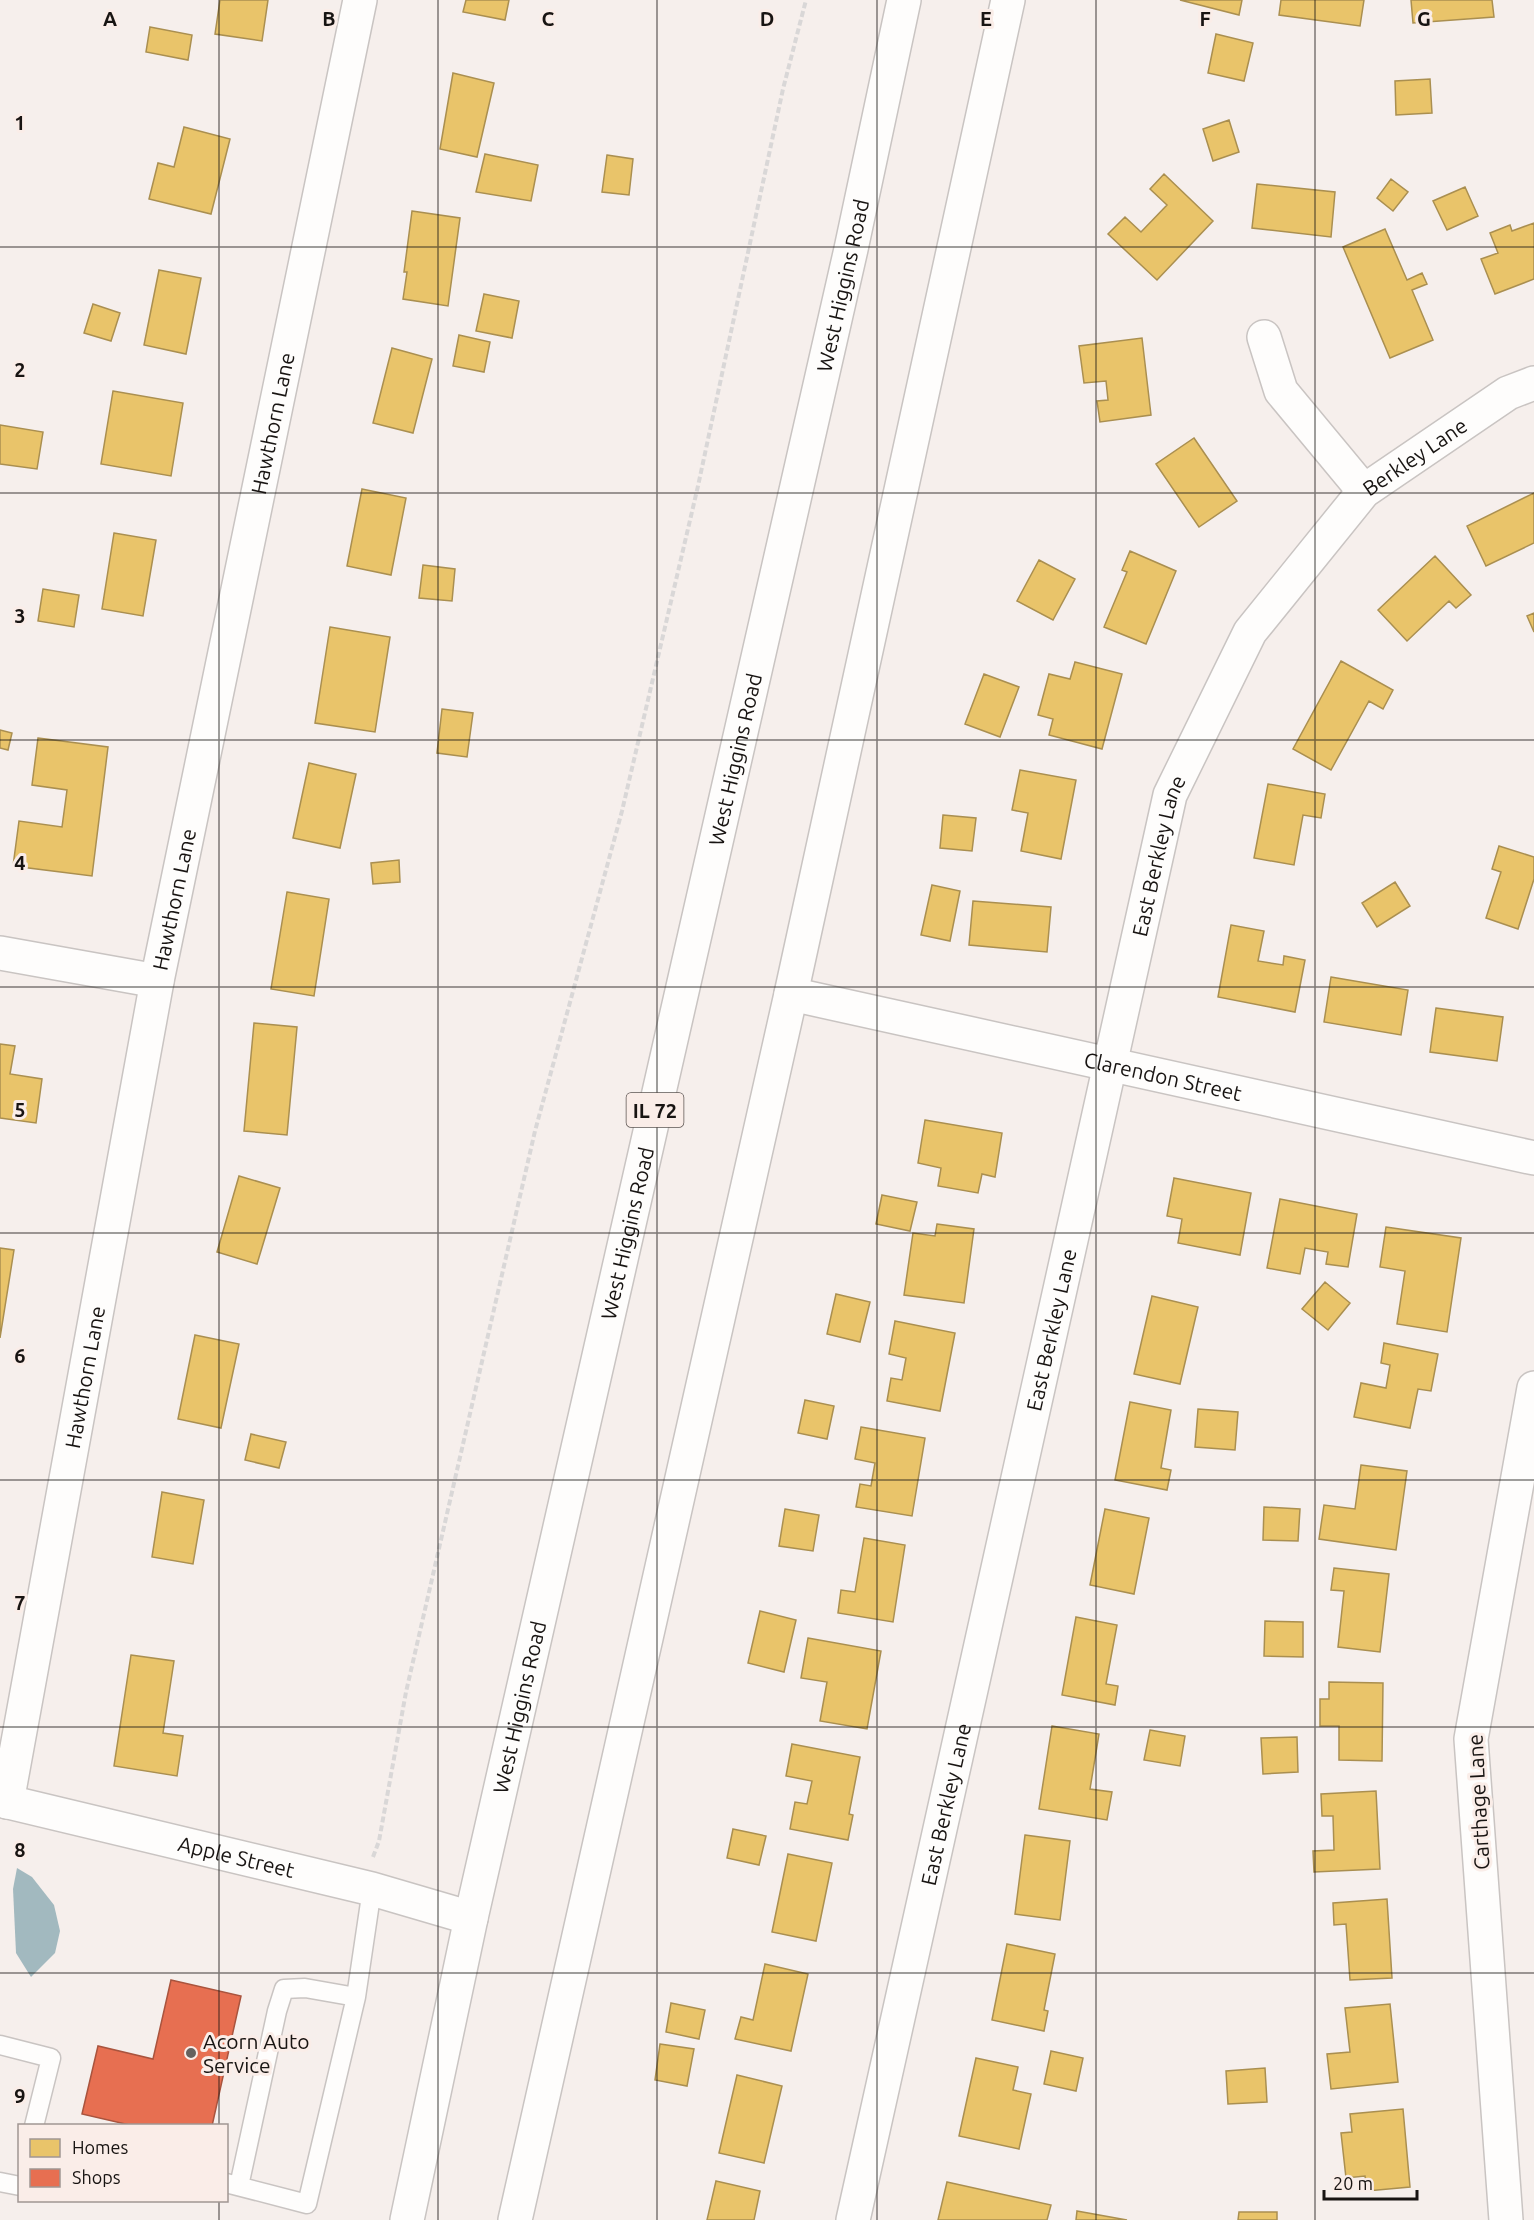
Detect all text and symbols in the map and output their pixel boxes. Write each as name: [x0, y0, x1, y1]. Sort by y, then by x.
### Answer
text: A: [103, 7, 117, 30]
text: B: [322, 7, 336, 30]
text: C: [542, 7, 555, 30]
text: D: [760, 7, 774, 30]
text: E: [980, 7, 992, 30]
text: F: [1199, 7, 1211, 30]
text: G: [1417, 7, 1431, 30]
text: 1: [14, 111, 26, 134]
street label: West Higgins Road: [811, 197, 873, 374]
street label: Hawthorn Lane: [246, 350, 299, 496]
text: 2: [14, 358, 26, 381]
street label: Berkley Lane: [1358, 413, 1471, 500]
text: 3: [14, 604, 26, 627]
street label: West Higgins Road: [704, 671, 766, 848]
street label: East Berkley Lane: [1127, 771, 1190, 939]
street label: Hawthorn Lane: [148, 826, 200, 972]
text: 4: [14, 851, 26, 874]
street label: Clarendon Street: [1082, 1047, 1244, 1105]
road number: IL 72: [626, 1093, 684, 1127]
text: 5: [14, 1098, 26, 1121]
street label: West Higgins Road: [596, 1145, 658, 1322]
street label: East Berkley Lane: [1021, 1246, 1081, 1413]
street label: Hawthorn Lane: [60, 1304, 109, 1450]
text: 6: [14, 1344, 26, 1367]
text: 7: [14, 1591, 26, 1614]
street label: West Higgins Road: [488, 1618, 550, 1796]
street label: East Berkley Lane: [916, 1721, 975, 1888]
street label: Carthage Lane: [1462, 1733, 1494, 1871]
street label: Apple Street: [176, 1831, 297, 1882]
text: 8: [14, 1838, 26, 1861]
place label: Acorn Auto Service: [203, 2029, 310, 2077]
marker: Acorn Auto Service: [184, 2046, 198, 2060]
text: 9: [14, 2084, 26, 2107]
legend: [18, 2124, 228, 2202]
text: Homes: [72, 2137, 129, 2157]
scale bar: [1324, 2163, 1417, 2201]
text: Shops: [72, 2167, 121, 2187]
text: 20 m: [1333, 2173, 1373, 2193]

